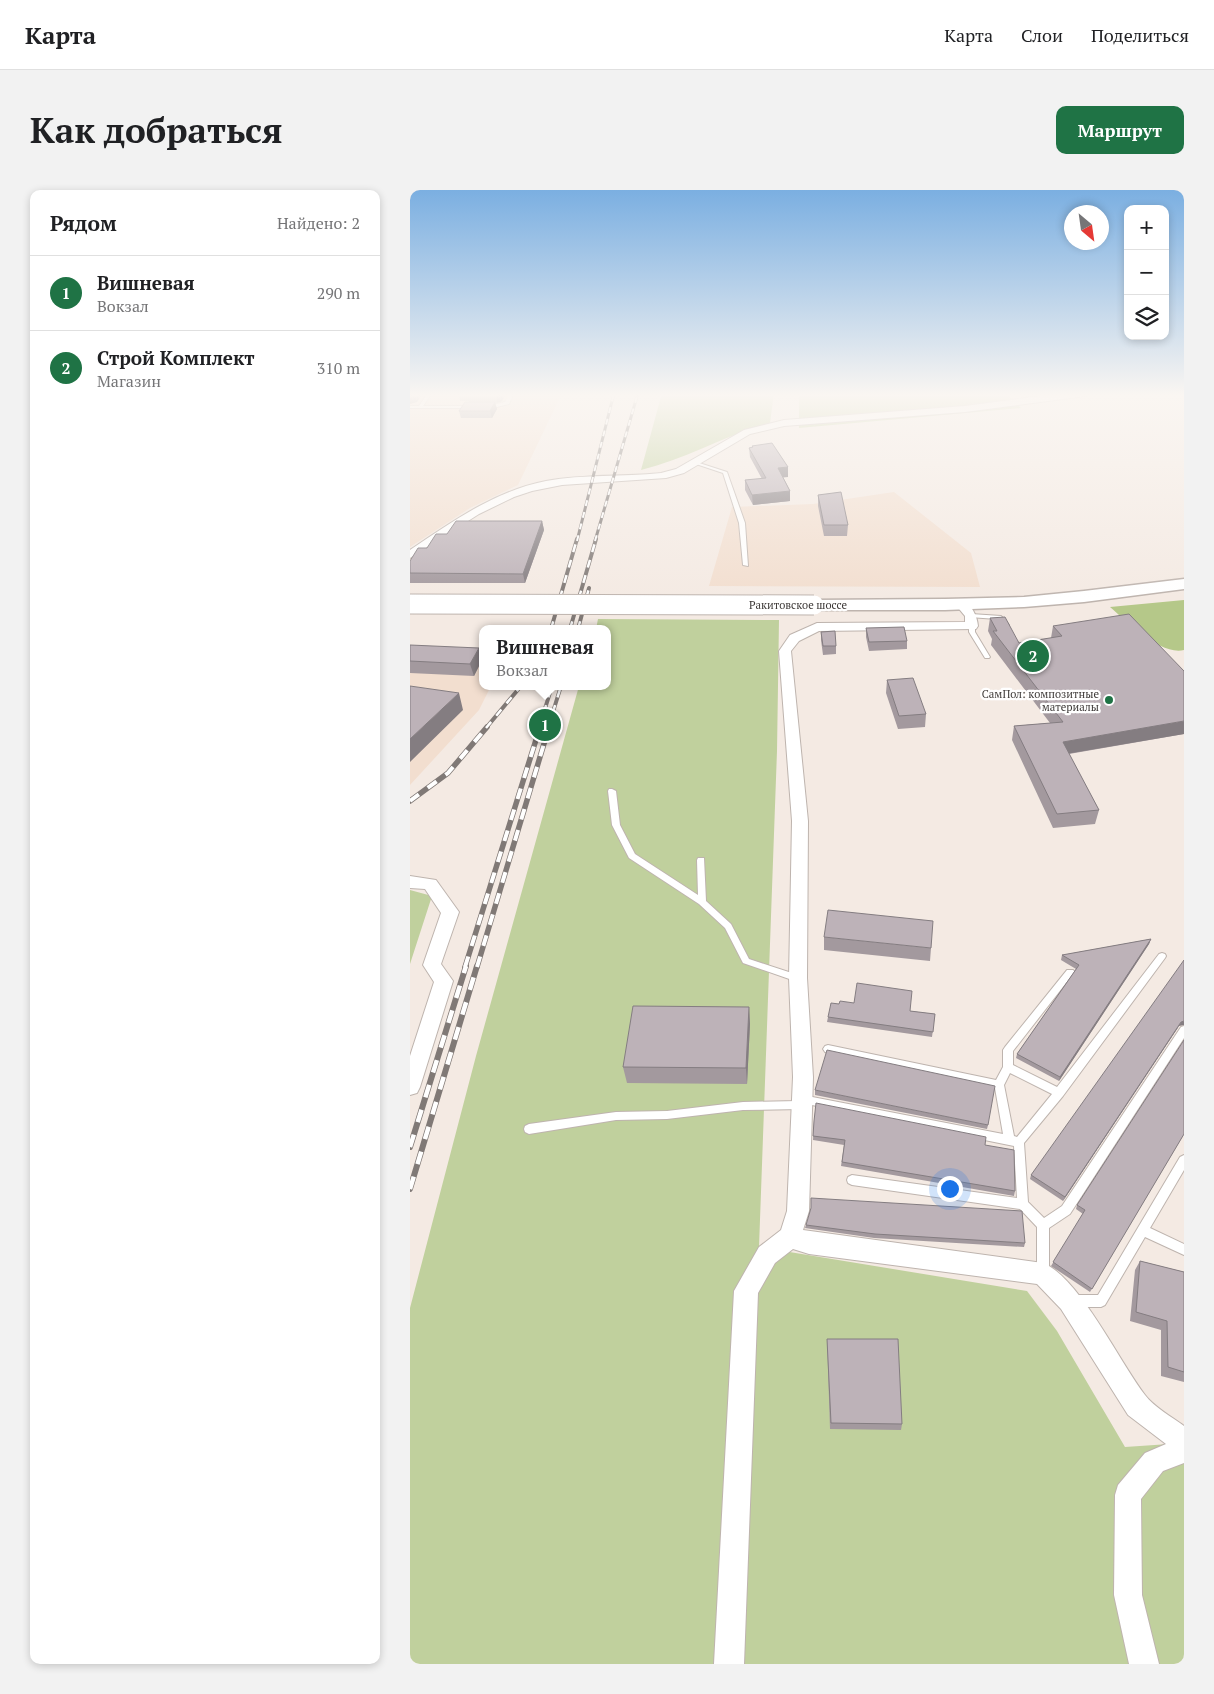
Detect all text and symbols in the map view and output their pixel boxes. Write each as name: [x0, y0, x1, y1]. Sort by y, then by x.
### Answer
text: Карта: [25, 19, 96, 51]
text: Карта: [944, 23, 993, 47]
text: Слои: [1021, 23, 1063, 47]
text: Поделиться: [1091, 23, 1189, 47]
button: Маршрут: [1056, 106, 1184, 154]
text: Как добраться: [30, 107, 283, 153]
north arrow: [1064, 205, 1109, 250]
map controls: [1124, 205, 1169, 340]
button: +: [1124, 205, 1169, 250]
text: Рядом: [50, 209, 117, 237]
text: Найдено: 2: [277, 212, 360, 234]
button: −: [1124, 250, 1169, 295]
text: Вишневая: [97, 270, 195, 295]
text: 1: [61, 282, 71, 304]
text: 290 m: [317, 282, 360, 304]
text: Вокзал: [97, 295, 149, 317]
button: layers: [1124, 295, 1169, 340]
text: Строй Комплект: [97, 345, 255, 370]
text: 2: [61, 357, 71, 379]
text: 310 m: [317, 357, 360, 379]
text: Магазин: [97, 370, 161, 392]
street label: Ракитовское шоссе: [749, 598, 847, 612]
popup: [479, 625, 611, 690]
text: Вишневая: [496, 634, 594, 659]
pin: 2: [1017, 637, 1049, 675]
text: Вокзал: [496, 659, 548, 681]
place label: СамПол: композитные материалы: [982, 687, 1099, 714]
marker: СамПол: композитные материалы: [1103, 694, 1115, 706]
pin: 1: [529, 706, 561, 744]
your location: [937, 1176, 963, 1202]

